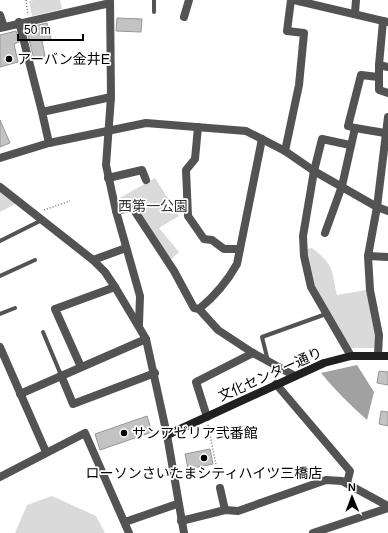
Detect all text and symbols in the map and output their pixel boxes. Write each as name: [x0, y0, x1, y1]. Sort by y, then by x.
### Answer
scale bar: [18, 16, 83, 42]
text: 50 m: [24, 23, 51, 37]
place label: アーバン金井E: [17, 51, 110, 67]
marker: アーバン金井E: [4, 54, 14, 64]
park label: 西第一公園: [118, 198, 188, 214]
street label: 文化センター通り: [216, 344, 324, 404]
place label: サンアゼリア弐番館: [132, 425, 258, 441]
marker: サンアゼリア弐番館: [119, 428, 129, 438]
marker: ローソンさいたまシティハイツ三橋店: [199, 453, 209, 463]
place label: ローソンさいたまシティハイツ三橋店: [86, 465, 322, 481]
north arrow: [332, 477, 372, 517]
text: N: [348, 481, 356, 493]

